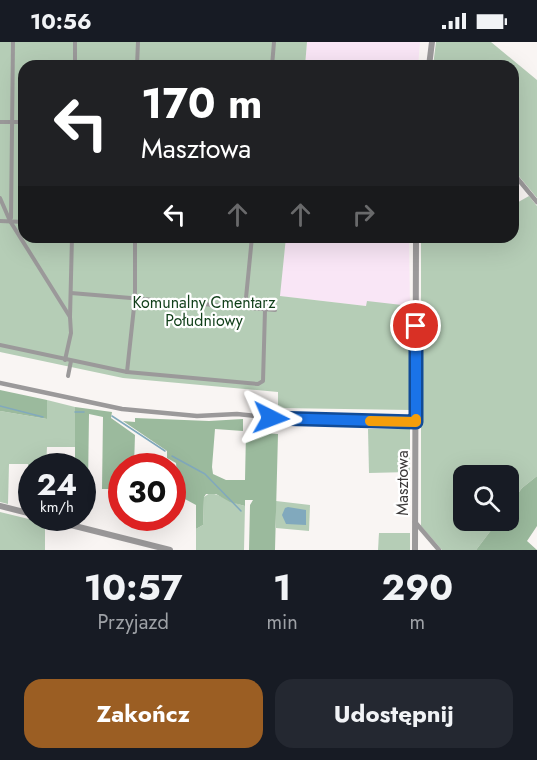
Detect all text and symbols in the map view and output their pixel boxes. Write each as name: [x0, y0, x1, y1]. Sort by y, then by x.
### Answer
text: 10:56: [30, 5, 92, 37]
text: 170 m: [141, 73, 263, 134]
icon: left: [42, 84, 120, 162]
text: Masztowa: [141, 129, 251, 168]
icon: left: [158, 198, 191, 231]
icon: ahead: [221, 198, 254, 231]
icon: ahead: [284, 198, 317, 231]
icon: right: [347, 198, 380, 231]
park label: Komunalny Cmentarz Południowy: [132, 291, 276, 332]
pin: [390, 300, 441, 351]
icon: arrive: [399, 309, 432, 342]
position arrow: [239, 386, 303, 450]
street label: Masztowa: [391, 450, 414, 516]
speed limit sign: 30: [108, 453, 186, 531]
text: 24: [37, 463, 77, 506]
map controls: [453, 465, 519, 531]
button: search: [453, 465, 519, 531]
text: km/h: [40, 496, 74, 518]
text: 10:57: [84, 561, 183, 613]
text: 1: [273, 561, 291, 613]
text: 290: [382, 561, 453, 613]
text: Przyjazd: [97, 608, 169, 637]
text: min: [266, 608, 298, 637]
text: m: [410, 608, 425, 637]
button: Zakończ: [24, 679, 263, 748]
button: Udostępnij: [275, 679, 513, 748]

